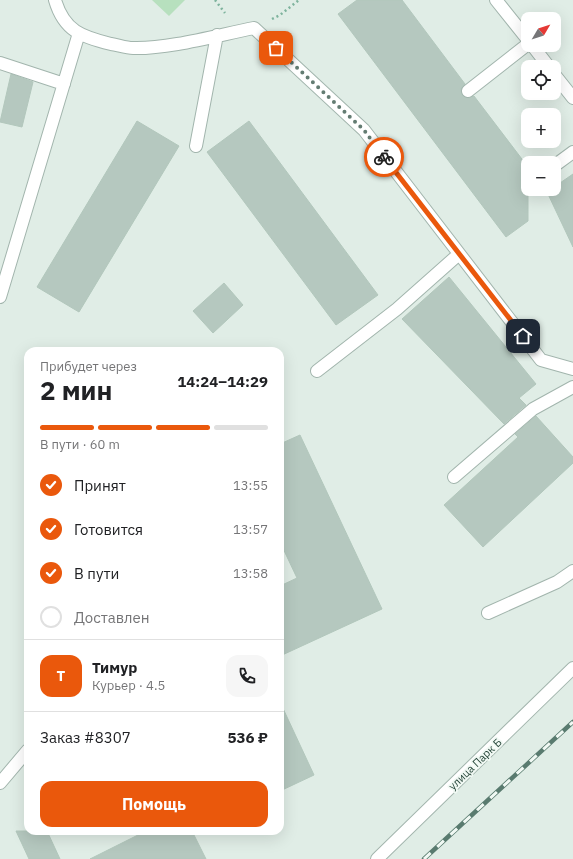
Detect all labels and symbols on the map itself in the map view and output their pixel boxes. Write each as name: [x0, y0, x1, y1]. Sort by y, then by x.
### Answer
north arrow: [521, 12, 561, 52]
pin: [259, 31, 293, 65]
courier: [364, 137, 404, 177]
pin: [506, 319, 540, 353]
street label: улица Парк Б: [445, 735, 505, 793]

